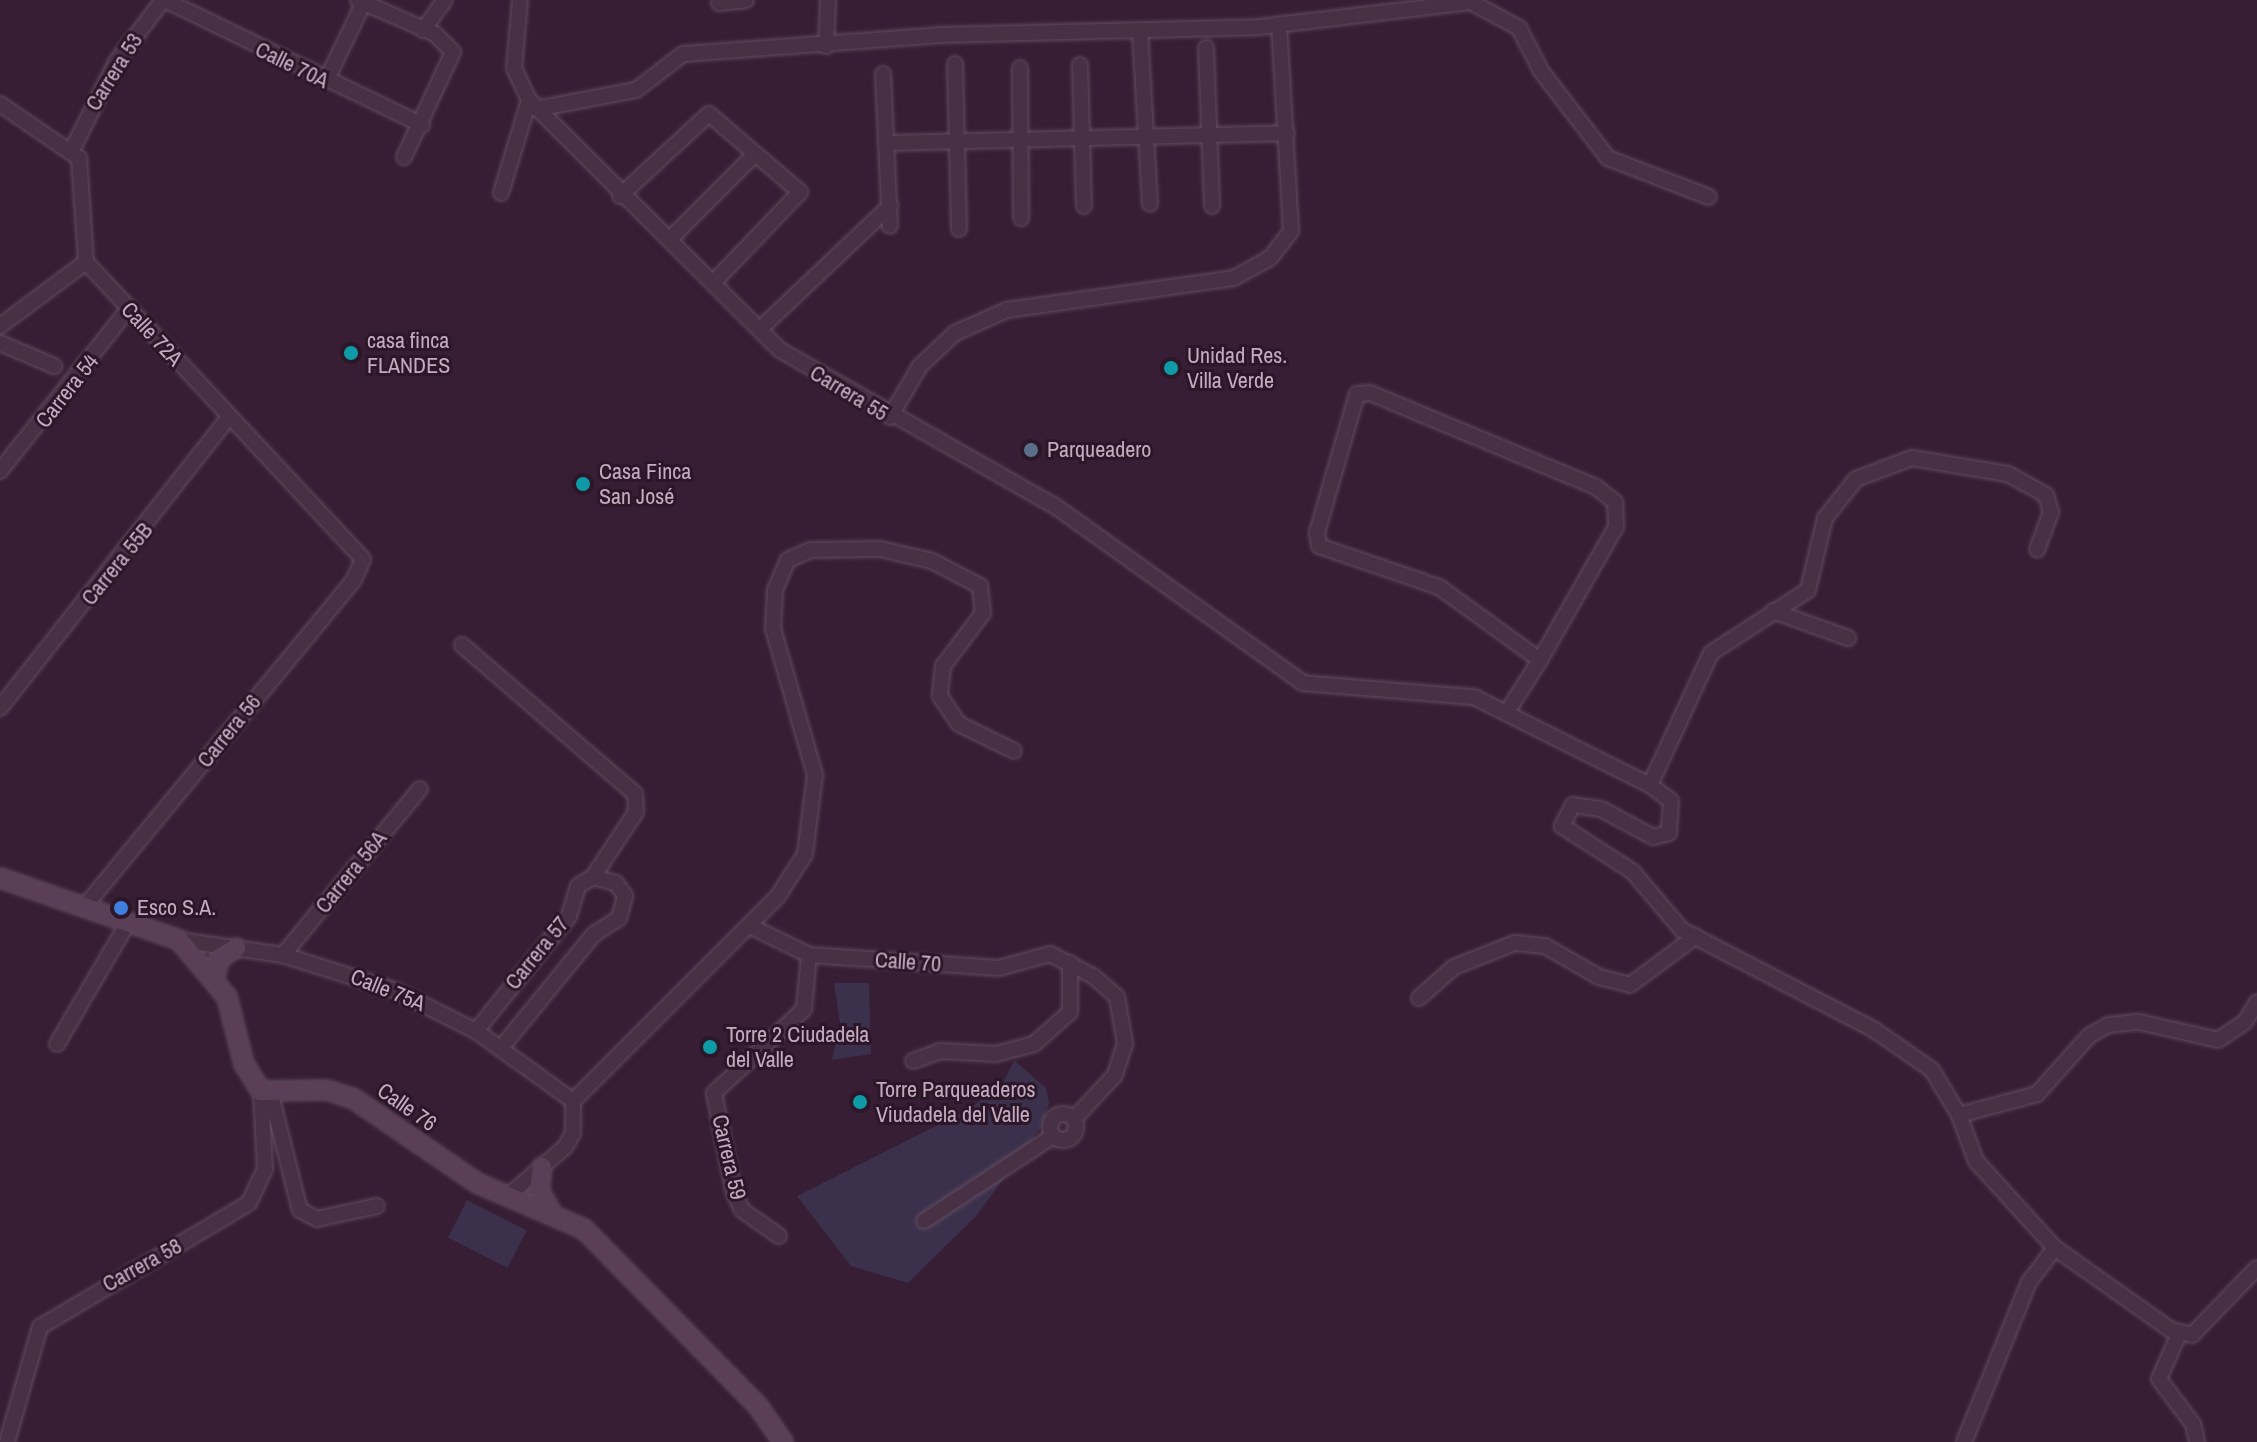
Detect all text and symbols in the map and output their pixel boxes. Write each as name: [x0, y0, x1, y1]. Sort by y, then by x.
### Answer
street label: Carrera 53: [80, 28, 148, 116]
street label: Calle 70A: [251, 36, 333, 94]
street label: Calle 72A: [116, 296, 188, 372]
place label: casa finca FLANDES: [367, 327, 450, 378]
place label: Unidad Res. Villa Verde: [1187, 342, 1287, 394]
marker: casa finca FLANDES: [342, 344, 360, 362]
street label: Carrera 54: [30, 349, 104, 433]
street label: Carrera 55: [805, 359, 893, 427]
marker: Unidad Res. Villa Verde: [1162, 359, 1180, 377]
place label: Parqueadero: [1047, 437, 1151, 463]
marker: Parqueadero: [1022, 441, 1040, 459]
place label: Casa Finca San José: [599, 458, 691, 510]
marker: Casa Finca San José: [574, 475, 592, 493]
street label: Carrera 55B: [76, 518, 158, 610]
street label: Carrera 56: [192, 689, 266, 773]
street label: Carrera 56A: [310, 826, 392, 918]
place label: Esco S.A.: [137, 895, 216, 921]
marker: Esco S.A.: [112, 899, 130, 917]
street label: Carrera 57: [500, 911, 574, 995]
street label: Calle 70: [874, 947, 942, 977]
street label: Calle 75A: [347, 963, 429, 1017]
place label: Torre 2 Ciudadela del Valle: [726, 1021, 869, 1072]
marker: Torre 2 Ciudadela del Valle: [701, 1038, 719, 1056]
place label: Torre Parqueaderos Viudadela del Valle: [876, 1076, 1035, 1128]
street label: Calle 76: [372, 1077, 442, 1137]
marker: Torre Parqueaderos Viudadela del Valle: [851, 1093, 869, 1111]
street label: Carrera 59: [706, 1112, 752, 1202]
street label: Carrera 58: [98, 1233, 186, 1297]

